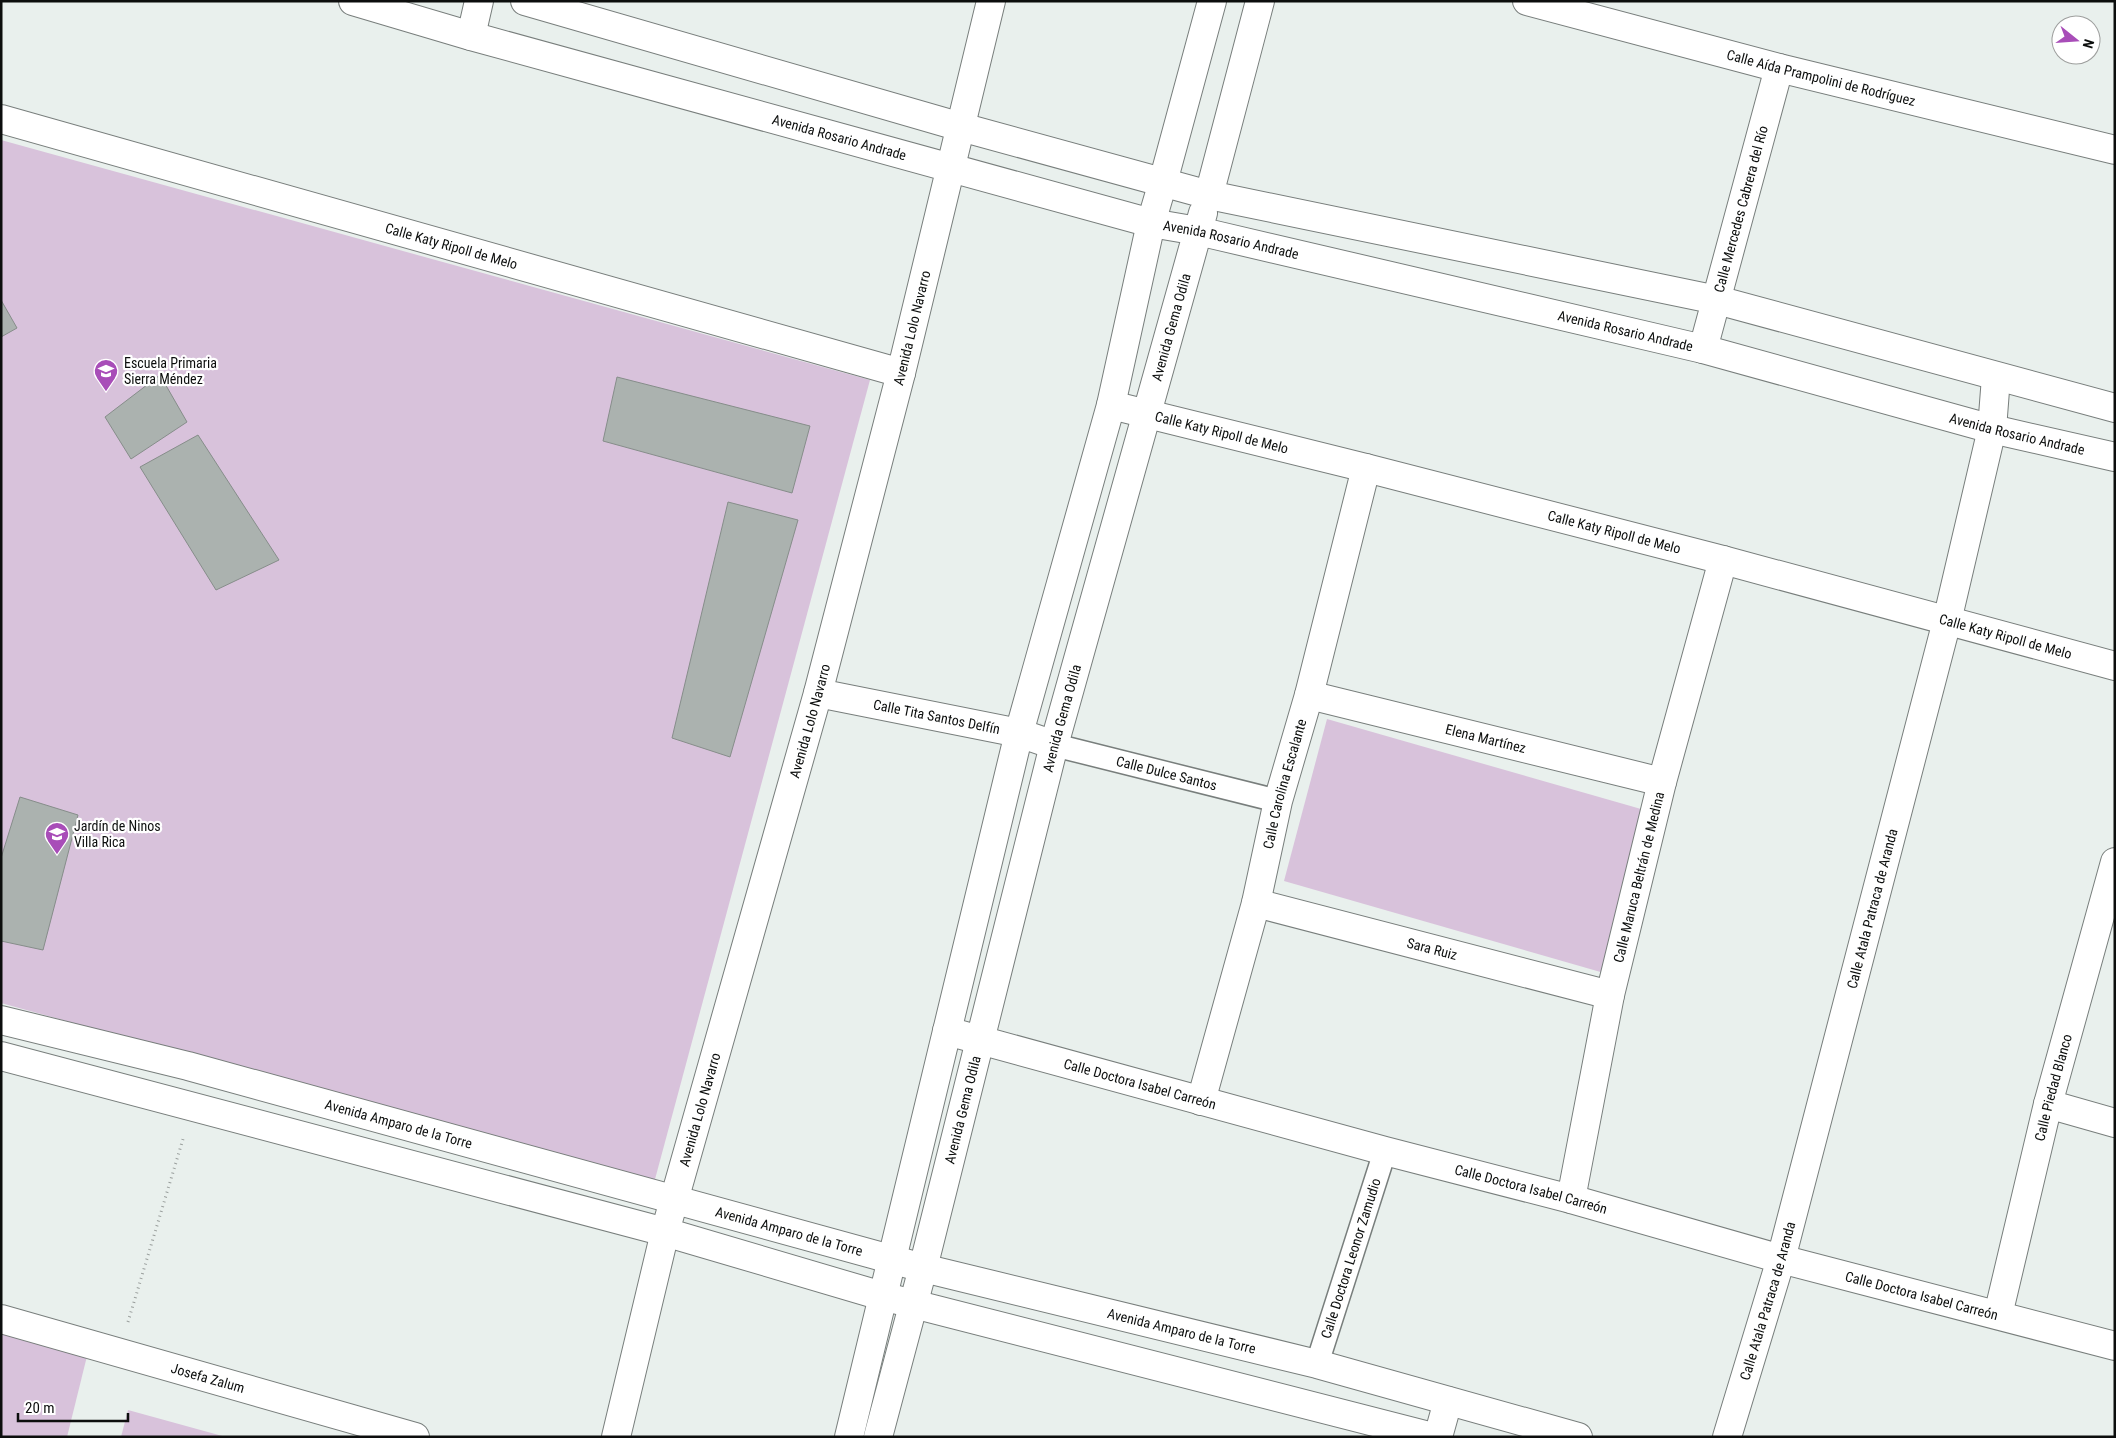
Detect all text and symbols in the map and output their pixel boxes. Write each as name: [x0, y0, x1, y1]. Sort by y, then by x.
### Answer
north arrow: [2051, 15, 2101, 65]
text: N: [2080, 37, 2097, 50]
street label: Calle Aída Prampolini de Rodríguez: [1725, 46, 1917, 109]
street label: Avenida Rosario Andrade: [770, 111, 909, 163]
street label: Calle Mercedes Cabrera del Río: [1711, 124, 1771, 294]
street label: Avenida Rosario Andrade: [1162, 217, 1301, 262]
street label: Calle Katy Ripoll de Melo: [383, 220, 519, 272]
street label: Avenida Lolo Navarro: [890, 269, 934, 387]
street label: Avenida Gema Odila: [1148, 272, 1194, 383]
street label: Avenida Rosario Andrade: [1556, 307, 1695, 355]
place label: Escuela Primaria Sierra Méndez: [124, 355, 217, 387]
school or university icon: Escuela Primaria Sierra Méndez: [93, 358, 119, 392]
street label: Calle Katy Ripoll de Melo: [1153, 408, 1290, 457]
street label: Avenida Rosario Andrade: [1948, 410, 2087, 458]
street label: Calle Katy Ripoll de Melo: [1546, 507, 1682, 557]
street label: Calle Katy Ripoll de Melo: [1937, 611, 2074, 662]
street label: Avenida Lolo Navarro: [786, 662, 833, 780]
street label: Avenida Gema Odila: [1040, 663, 1084, 774]
street label: Calle Tita Santos Delfín: [872, 696, 1001, 737]
street label: Calle Carolina Escalante: [1260, 717, 1310, 850]
street label: Elena Martínez: [1444, 721, 1528, 756]
street label: Calle Dulce Santos: [1114, 753, 1219, 793]
street label: Calle Maruca Beltrán de Medina: [1610, 790, 1667, 964]
place label: Jardín de Ninos Villa Rica: [74, 818, 161, 850]
school or university icon: Jardín de Ninos Villa Rica: [44, 821, 70, 855]
street label: Calle Atala Patraca de Aranda: [1844, 827, 1901, 990]
street label: Sara Ruiz: [1405, 935, 1459, 963]
street label: Calle Piedad Blanco: [2031, 1032, 2075, 1143]
street label: Avenida Lolo Navarro: [676, 1051, 723, 1168]
street label: Avenida Gema Odila: [941, 1054, 984, 1166]
street label: Calle Doctora Isabel Carreón: [1062, 1055, 1218, 1112]
street label: Avenida Amparo de la Torre: [323, 1096, 474, 1152]
street label: Calle Doctora Isabel Carreón: [1453, 1161, 1609, 1217]
street label: Calle Doctora Leonor Zamudio: [1318, 1176, 1384, 1340]
street label: Avenida Amparo de la Torre: [714, 1203, 865, 1259]
street label: Calle Atala Patraca de Aranda: [1737, 1220, 1798, 1382]
street label: Calle Doctora Isabel Carreón: [1844, 1268, 2000, 1323]
street label: Avenida Amparo de la Torre: [1106, 1305, 1258, 1357]
street label: Josefa Zalum: [169, 1360, 246, 1396]
scale bar: [18, 1390, 128, 1422]
text: 20 m: [25, 1399, 55, 1417]

